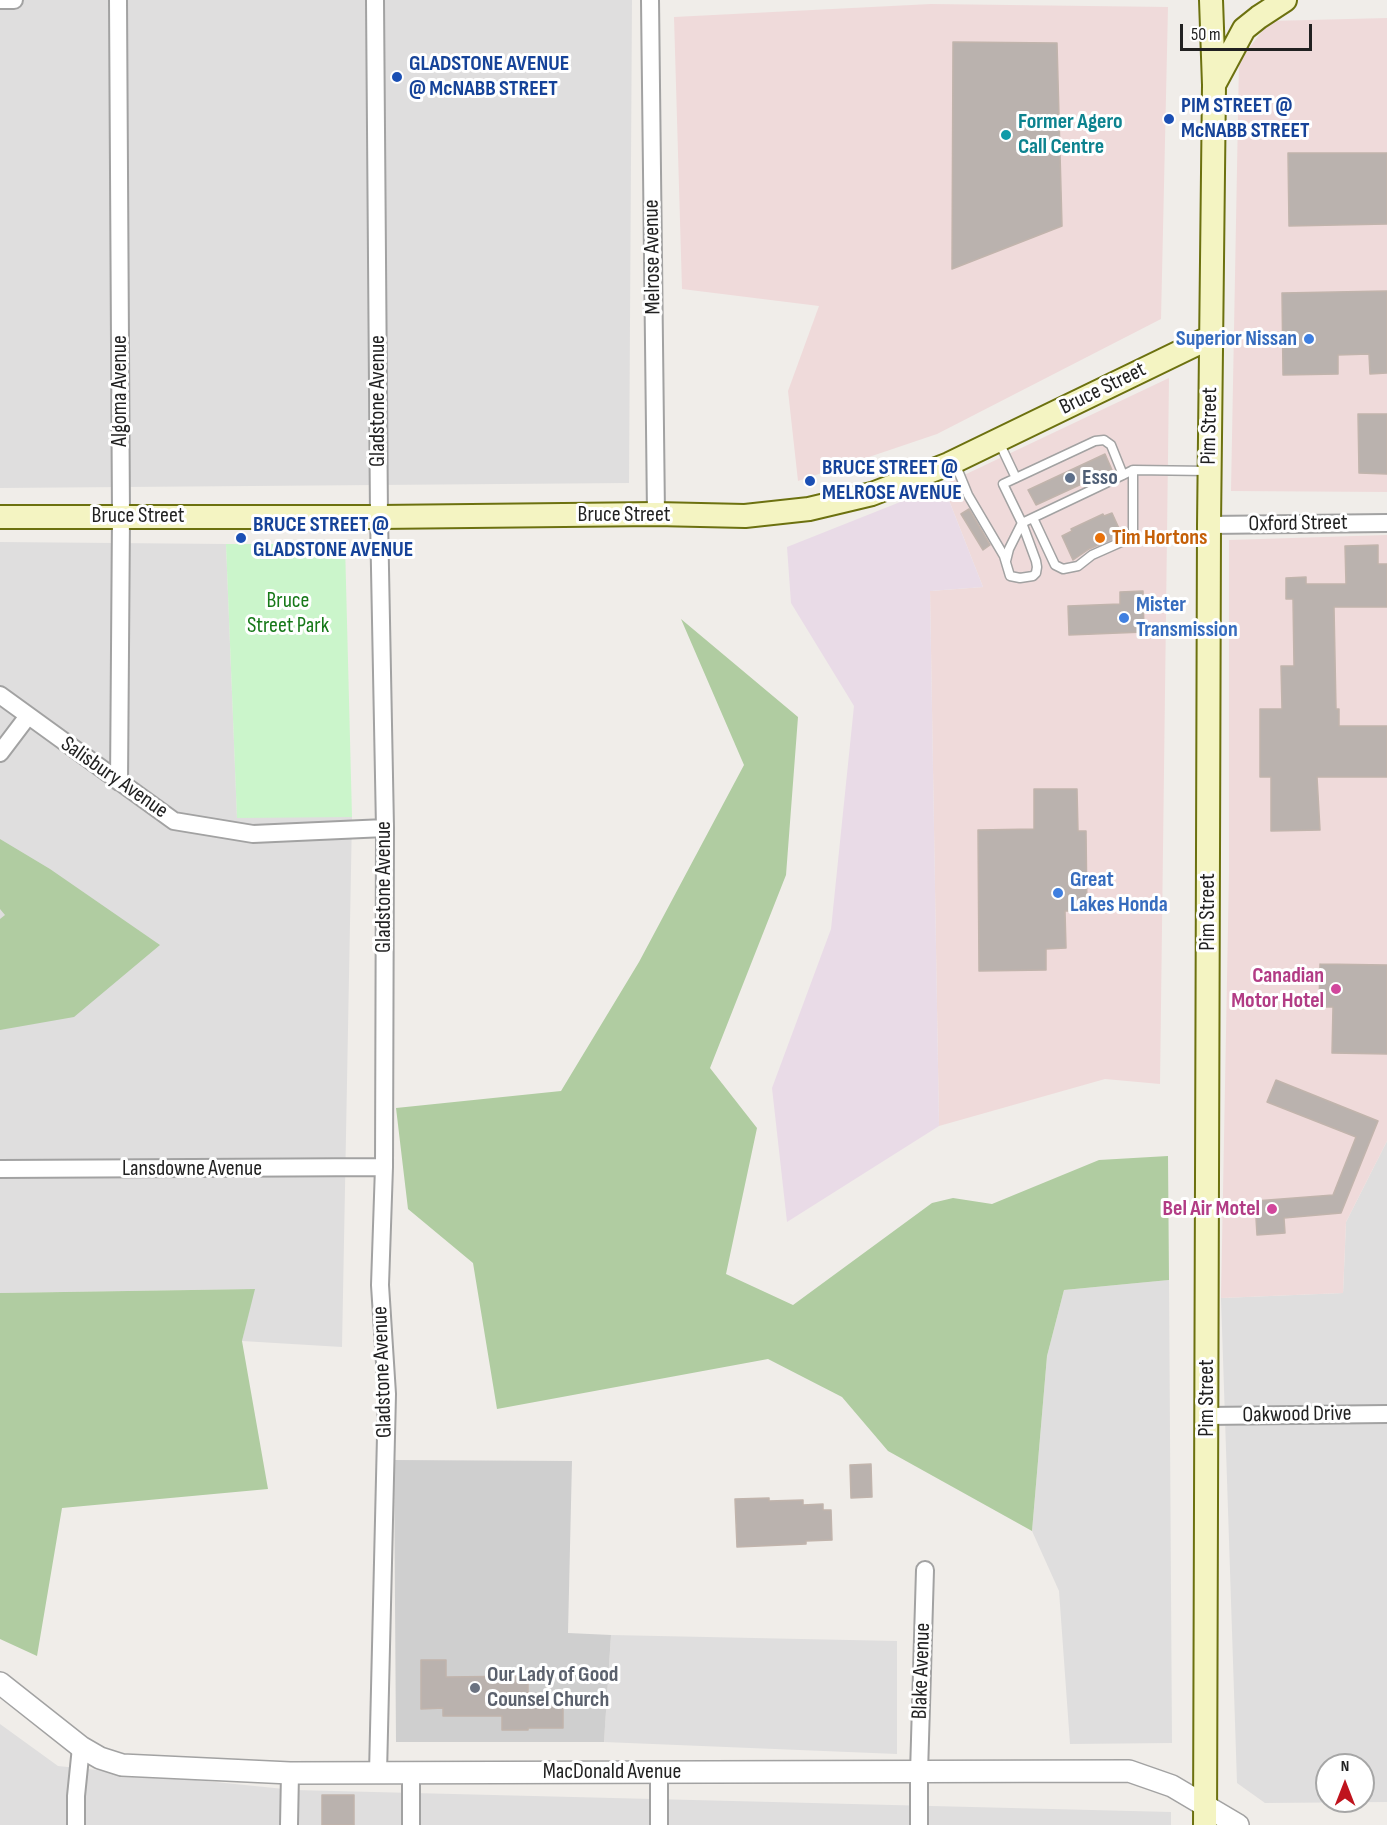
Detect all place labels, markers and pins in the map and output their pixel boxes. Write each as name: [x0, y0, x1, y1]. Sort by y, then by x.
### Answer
place label: GLADSTONE AVENUE @ McNABB STREET: [409, 51, 569, 102]
marker: GLADSTONE AVENUE @ McNABB STREET: [390, 70, 404, 84]
place label: PIM STREET @ McNABB STREET: [1181, 93, 1310, 144]
place label: Former Agero Call Centre: [1018, 109, 1123, 160]
marker: PIM STREET @ McNABB STREET: [1162, 112, 1176, 126]
marker: Former Agero Call Centre: [999, 128, 1013, 142]
place label: Superior Nissan: [1176, 326, 1297, 352]
marker: Superior Nissan: [1302, 332, 1316, 346]
place label: BRUCE STREET @ MELROSE AVENUE: [822, 455, 962, 506]
place label: Esso: [1082, 465, 1118, 491]
marker: Esso: [1063, 471, 1077, 485]
marker: BRUCE STREET @ MELROSE AVENUE: [803, 474, 817, 488]
place label: BRUCE STREET @ GLADSTONE AVENUE: [253, 512, 413, 564]
place label: Tim Hortons: [1112, 525, 1207, 551]
marker: BRUCE STREET @ GLADSTONE AVENUE: [234, 531, 248, 545]
marker: Tim Hortons: [1093, 531, 1107, 545]
place label: Mister Transmission: [1136, 592, 1238, 644]
marker: Mister Transmission: [1117, 611, 1131, 625]
place label: Great Lakes Honda: [1070, 867, 1168, 918]
marker: Great Lakes Honda: [1051, 886, 1065, 900]
place label: Canadian Motor Hotel: [1231, 963, 1324, 1014]
marker: Canadian Motor Hotel: [1329, 982, 1343, 996]
place label: Bel Air Motel: [1163, 1196, 1260, 1222]
marker: Bel Air Motel: [1265, 1202, 1279, 1216]
place label: Our Lady of Good Counsel Church: [487, 1662, 618, 1714]
marker: Our Lady of Good Counsel Church: [468, 1681, 482, 1695]

